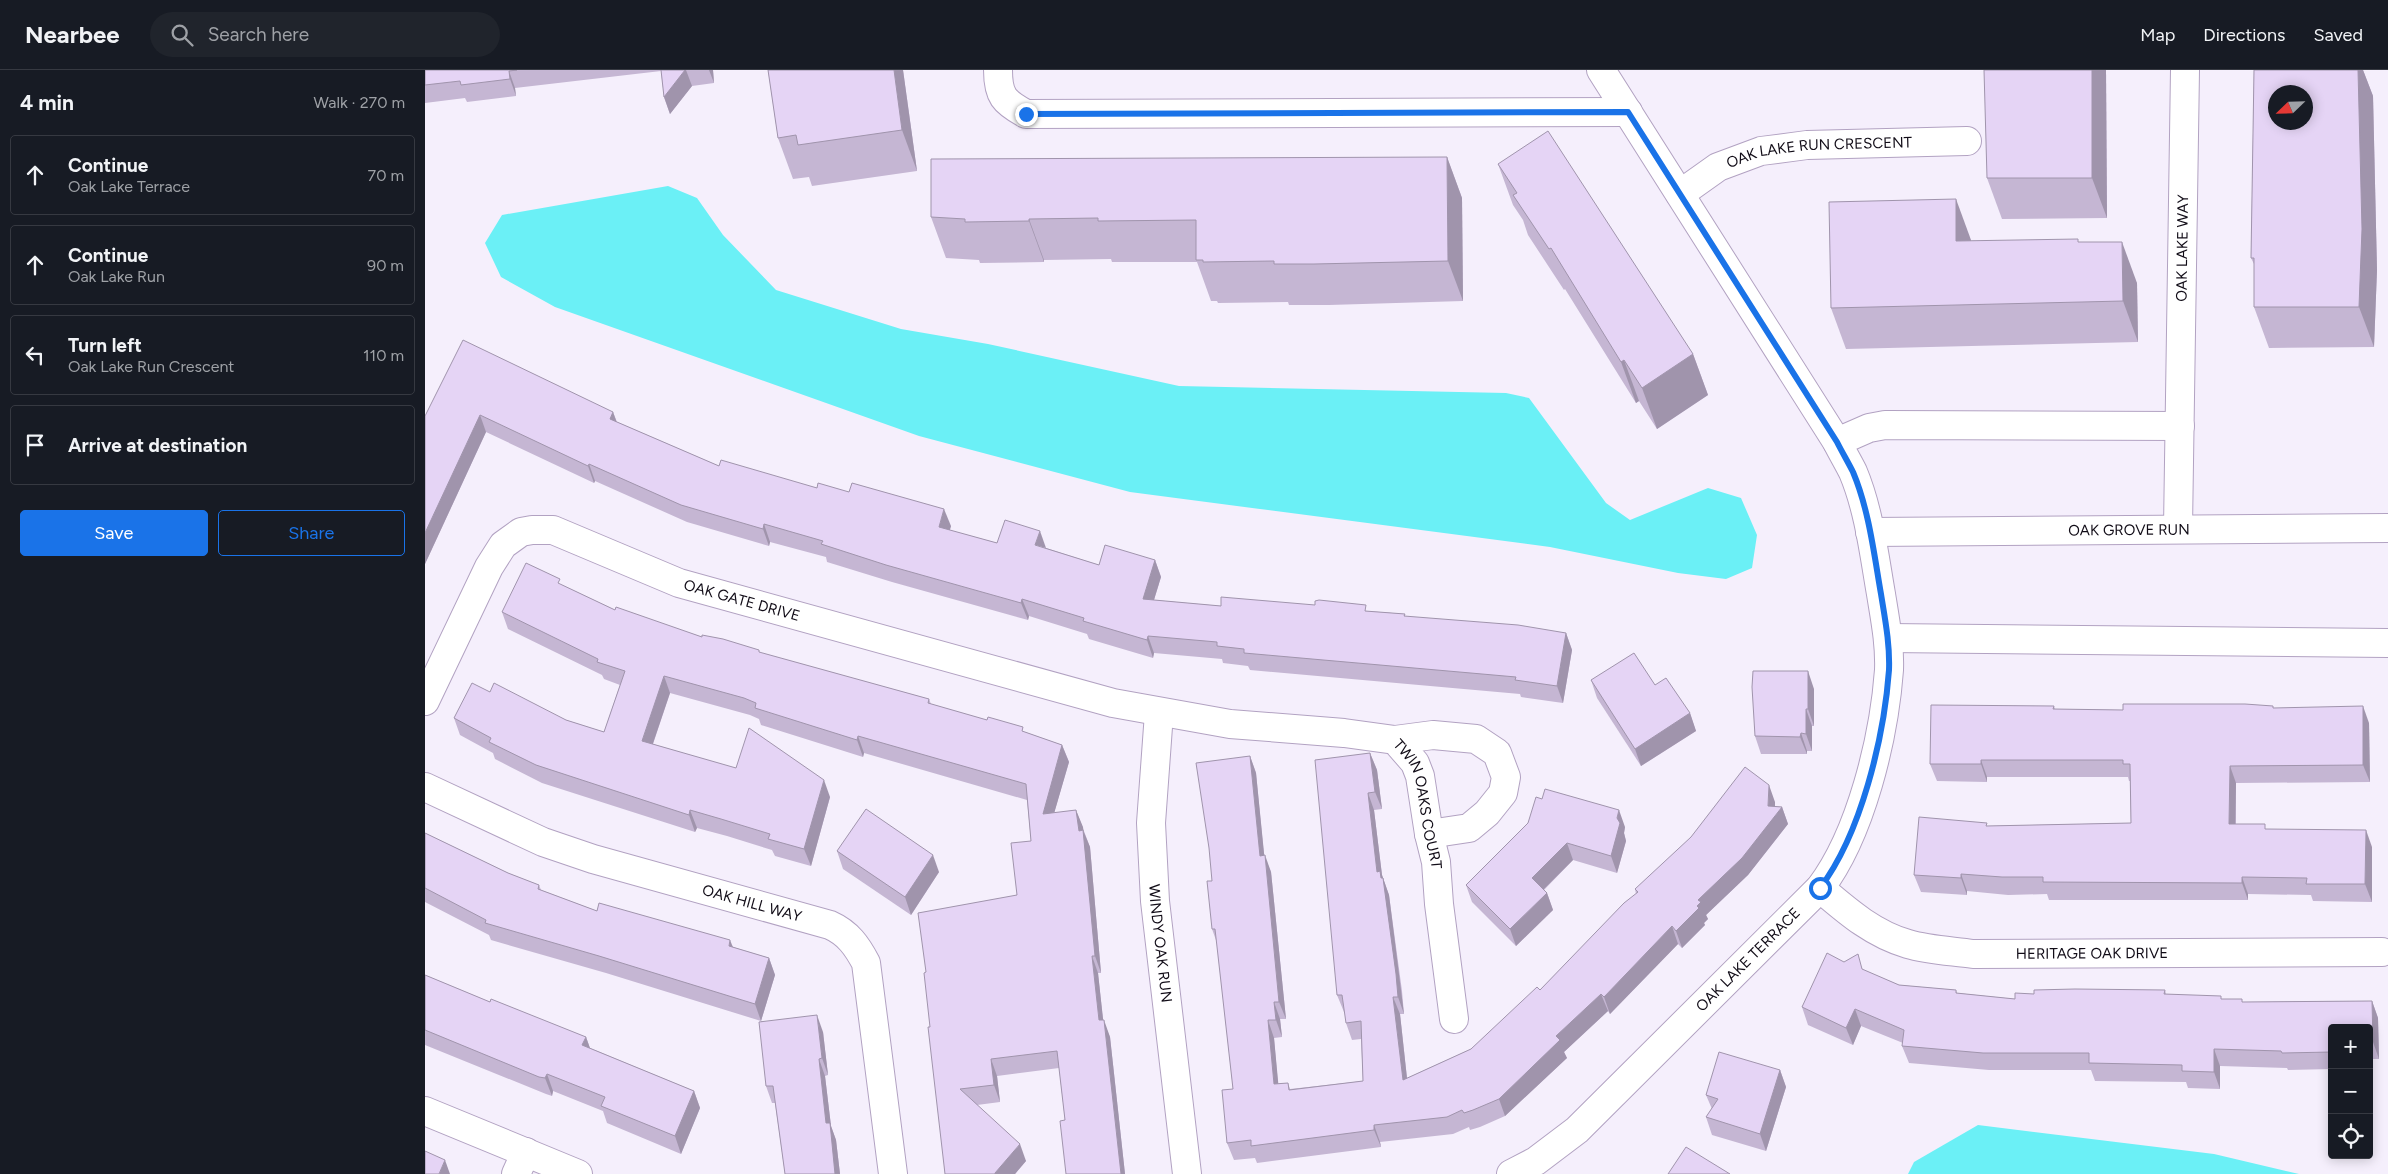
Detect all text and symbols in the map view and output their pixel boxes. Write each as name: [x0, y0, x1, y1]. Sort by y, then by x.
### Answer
search box: [150, 12, 500, 57]
text: Nearbee: [25, 20, 120, 49]
icon: search: [168, 21, 196, 49]
text: Search here: [208, 23, 309, 46]
text: Map: [2140, 24, 2175, 46]
text: Directions: [2203, 24, 2285, 46]
text: Saved: [2313, 24, 2363, 46]
north arrow: [2268, 85, 2313, 130]
text: 4 min: [20, 90, 74, 115]
text: Walk · 270 m: [314, 93, 405, 112]
route end: [1015, 103, 1038, 126]
street label: OAK LAKE RUN CRESCENT: [1724, 133, 1913, 172]
text: Continue: [68, 154, 148, 177]
icon: ahead: [21, 161, 49, 189]
text: 70 m: [368, 166, 404, 185]
text: Oak Lake Terrace: [68, 177, 190, 196]
street label: OAK LAKE WAY: [2172, 194, 2192, 302]
text: Continue: [68, 244, 148, 267]
icon: ahead: [21, 251, 49, 279]
text: 90 m: [367, 256, 404, 275]
text: Oak Lake Run: [68, 267, 165, 286]
text: Turn left: [68, 334, 142, 357]
icon: left: [21, 341, 49, 369]
text: 110 m: [363, 346, 404, 365]
text: Oak Lake Run Crescent: [68, 357, 234, 376]
icon: arrive: [21, 431, 49, 459]
text: Arrive at destination: [68, 434, 247, 457]
button: Save: [20, 510, 208, 556]
button: Share: [218, 510, 405, 556]
street label: OAK GROVE RUN: [2068, 521, 2190, 539]
street label: OAK GATE DRIVE: [682, 576, 802, 625]
street label: TWIN OAKS COURT: [1390, 736, 1446, 870]
route start: [1809, 877, 1832, 900]
street label: OAK HILL WAY: [700, 881, 804, 926]
street label: WINDY OAK RUN: [1145, 883, 1176, 1004]
street label: OAK LAKE TERRACE: [1692, 904, 1804, 1015]
street label: HERITAGE OAK DRIVE: [2016, 944, 2168, 963]
map controls: [2328, 1024, 2373, 1159]
button: +: [2328, 1024, 2373, 1069]
button: −: [2328, 1069, 2373, 1114]
button: locate: [2328, 1114, 2373, 1159]

